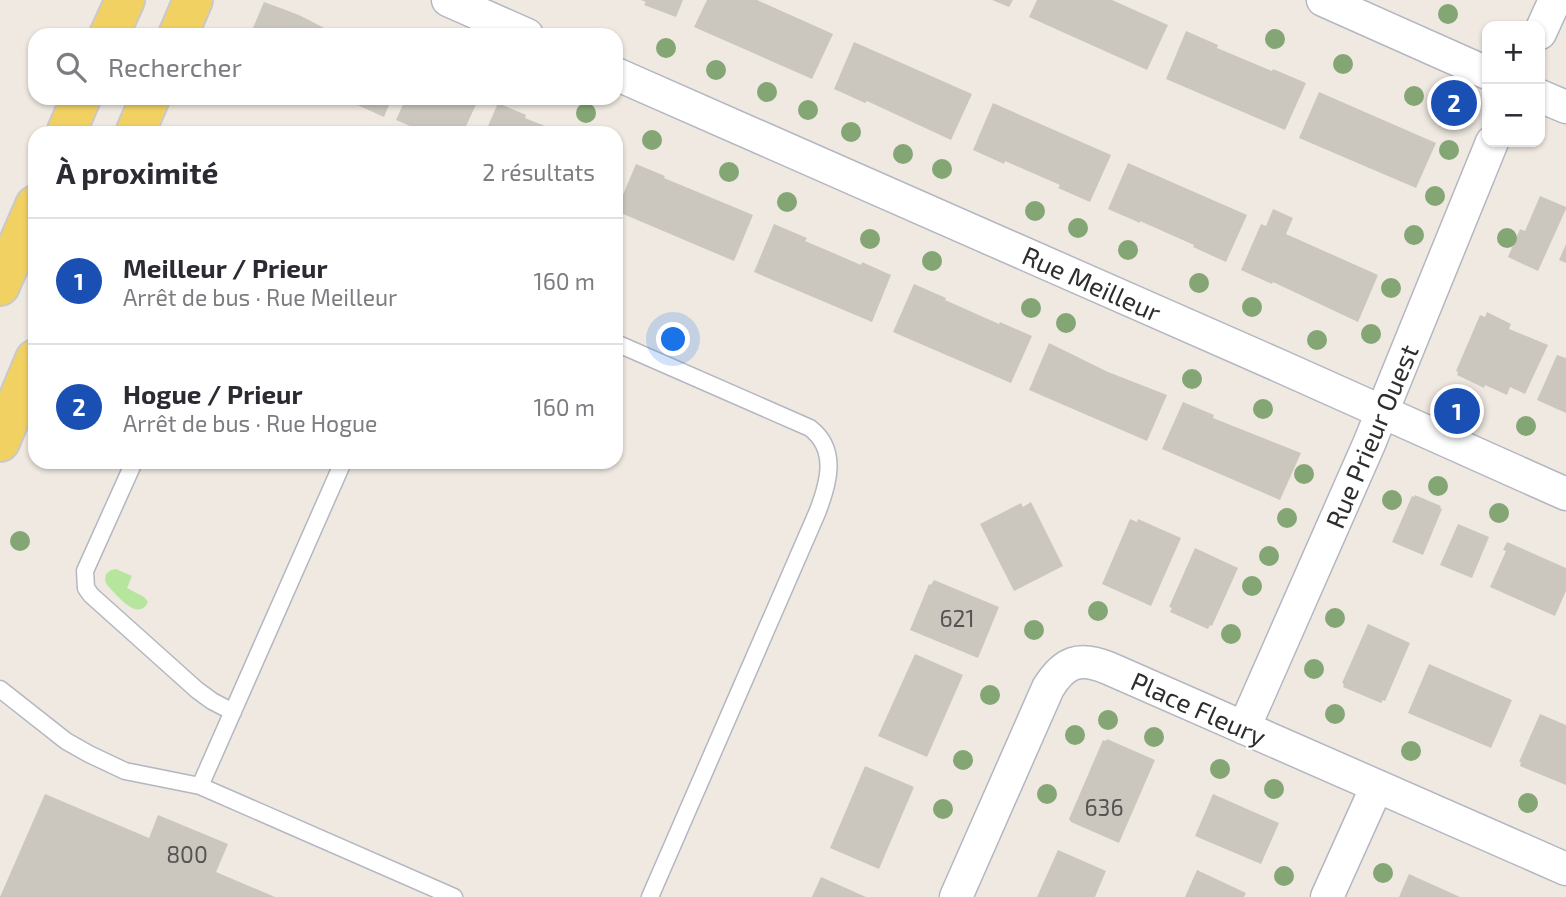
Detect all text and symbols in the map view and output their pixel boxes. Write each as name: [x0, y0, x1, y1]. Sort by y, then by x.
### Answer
map controls: [1482, 21, 1545, 147]
button: +: [1482, 21, 1545, 84]
search box: [28, 28, 623, 105]
icon: search: [52, 48, 90, 86]
text: Rechercher: [108, 51, 242, 82]
pin: 2: [1431, 77, 1477, 129]
button: −: [1482, 84, 1545, 147]
text: À proximité: [56, 154, 218, 190]
text: 2 résultats: [482, 158, 595, 186]
street label: Rue Meilleur: [1018, 239, 1166, 327]
text: Meilleur / Prieur: [123, 252, 328, 283]
text: 1: [74, 267, 84, 295]
text: 160 m: [534, 267, 595, 295]
text: Arrêt de bus · Rue Meilleur: [123, 283, 397, 311]
your location: [656, 322, 690, 356]
street label: Rue Prieur Ouest: [1318, 339, 1424, 533]
text: Hogue / Prieur: [123, 378, 303, 409]
pin: 1: [1434, 385, 1480, 437]
text: 2: [72, 393, 86, 421]
text: 160 m: [534, 393, 595, 421]
text: Arrêt de bus · Rue Hogue: [123, 409, 377, 437]
house number: 621: [939, 604, 975, 632]
street label: Place Fleury: [1127, 664, 1271, 752]
house number: 636: [1084, 793, 1124, 821]
house number: 800: [166, 840, 208, 868]

